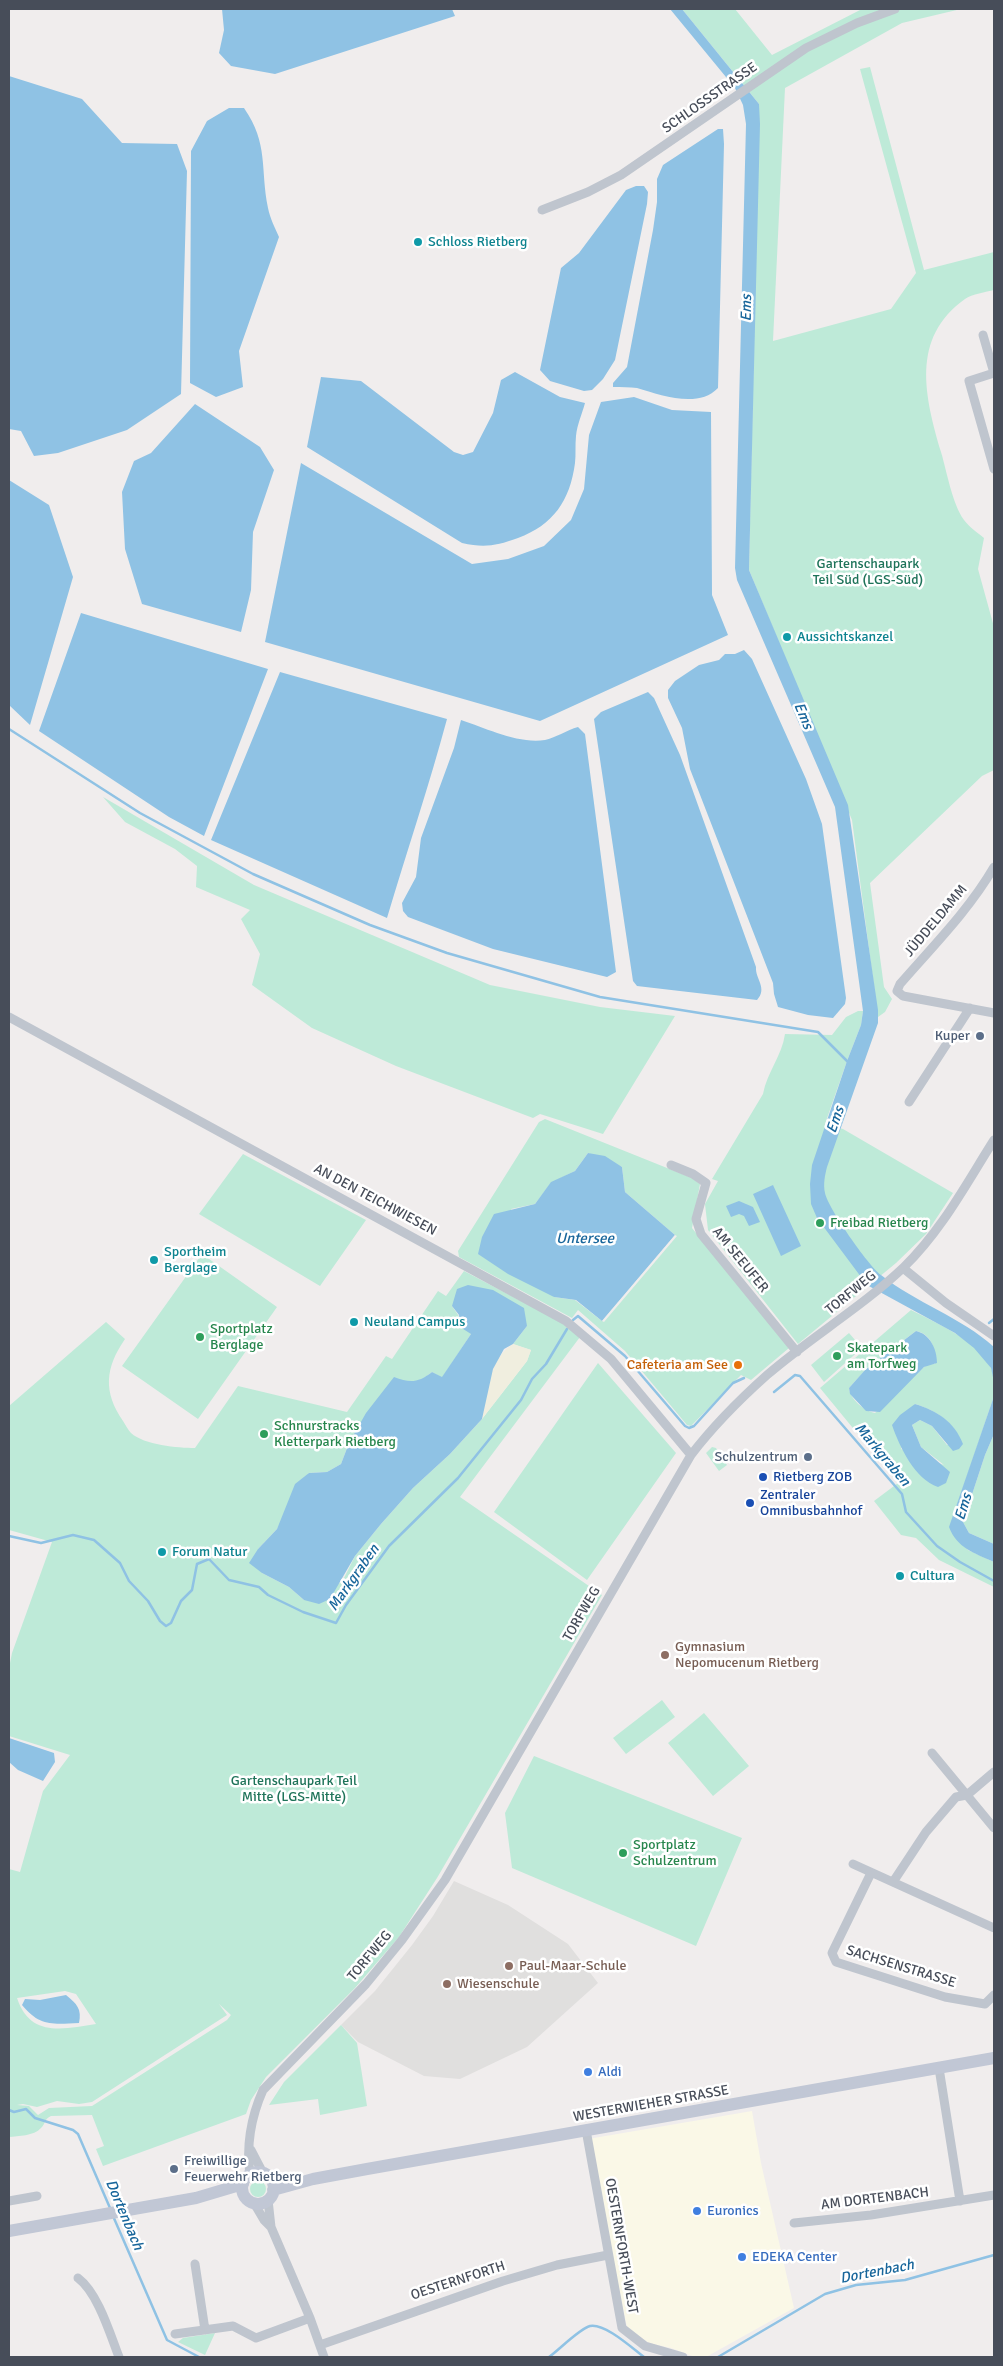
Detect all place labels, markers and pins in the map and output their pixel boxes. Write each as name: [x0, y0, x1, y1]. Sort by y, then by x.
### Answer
place label: Schloss Rietberg: [428, 234, 527, 250]
marker: Schloss Rietberg: [412, 236, 424, 248]
place label: Aussichtskanzel: [797, 629, 893, 645]
marker: Aussichtskanzel: [781, 631, 793, 643]
place label: Kuper: [935, 1028, 970, 1044]
marker: Kuper: [974, 1030, 986, 1042]
place label: Freibad Rietberg: [830, 1215, 929, 1231]
marker: Freibad Rietberg: [814, 1217, 826, 1229]
place label: Sportheim Berglage: [164, 1244, 226, 1276]
marker: Sportheim Berglage: [148, 1254, 160, 1266]
place label: Neuland Campus: [364, 1314, 465, 1330]
marker: Neuland Campus: [348, 1316, 360, 1328]
place label: Sportplatz Berglage: [210, 1321, 273, 1354]
marker: Sportplatz Berglage: [194, 1331, 206, 1343]
place label: Skatepark am Torfweg: [847, 1340, 916, 1372]
marker: Skatepark am Torfweg: [831, 1350, 843, 1362]
place label: Cafeteria am See: [627, 1357, 728, 1373]
marker: Cafeteria am See: [732, 1359, 744, 1371]
place label: Schnurstracks Kletterpark Rietberg: [274, 1418, 396, 1450]
marker: Schnurstracks Kletterpark Rietberg: [258, 1428, 270, 1440]
place label: Schulzentrum: [714, 1449, 798, 1465]
marker: Schulzentrum: [802, 1451, 814, 1463]
place label: Rietberg ZOB: [773, 1469, 852, 1485]
marker: Rietberg ZOB: [757, 1471, 769, 1483]
place label: Zentraler Omnibusbahnhof: [760, 1487, 862, 1520]
marker: Zentraler Omnibusbahnhof: [744, 1497, 756, 1509]
place label: Forum Natur: [172, 1544, 247, 1560]
marker: Forum Natur: [156, 1546, 168, 1558]
place label: Cultura: [910, 1568, 955, 1584]
marker: Cultura: [894, 1570, 906, 1582]
place label: Gymnasium Nepomucenum Rietberg: [675, 1639, 819, 1671]
marker: Gymnasium Nepomucenum Rietberg: [659, 1649, 671, 1661]
place label: Sportplatz Schulzentrum: [633, 1837, 717, 1870]
marker: Sportplatz Schulzentrum: [617, 1847, 629, 1859]
place label: Paul-Maar-Schule: [519, 1958, 626, 1974]
marker: Paul-Maar-Schule: [503, 1960, 515, 1972]
place label: Wiesenschule: [457, 1976, 539, 1992]
marker: Wiesenschule: [441, 1978, 453, 1990]
place label: Aldi: [598, 2064, 622, 2080]
marker: Aldi: [582, 2066, 594, 2078]
place label: Freiwillige Feuerwehr Rietberg: [184, 2153, 302, 2186]
marker: Freiwillige Feuerwehr Rietberg: [168, 2163, 180, 2175]
place label: Euronics: [707, 2203, 759, 2219]
marker: Euronics: [691, 2205, 703, 2217]
place label: EDEKA Center: [752, 2249, 837, 2265]
marker: EDEKA Center: [736, 2251, 748, 2263]

